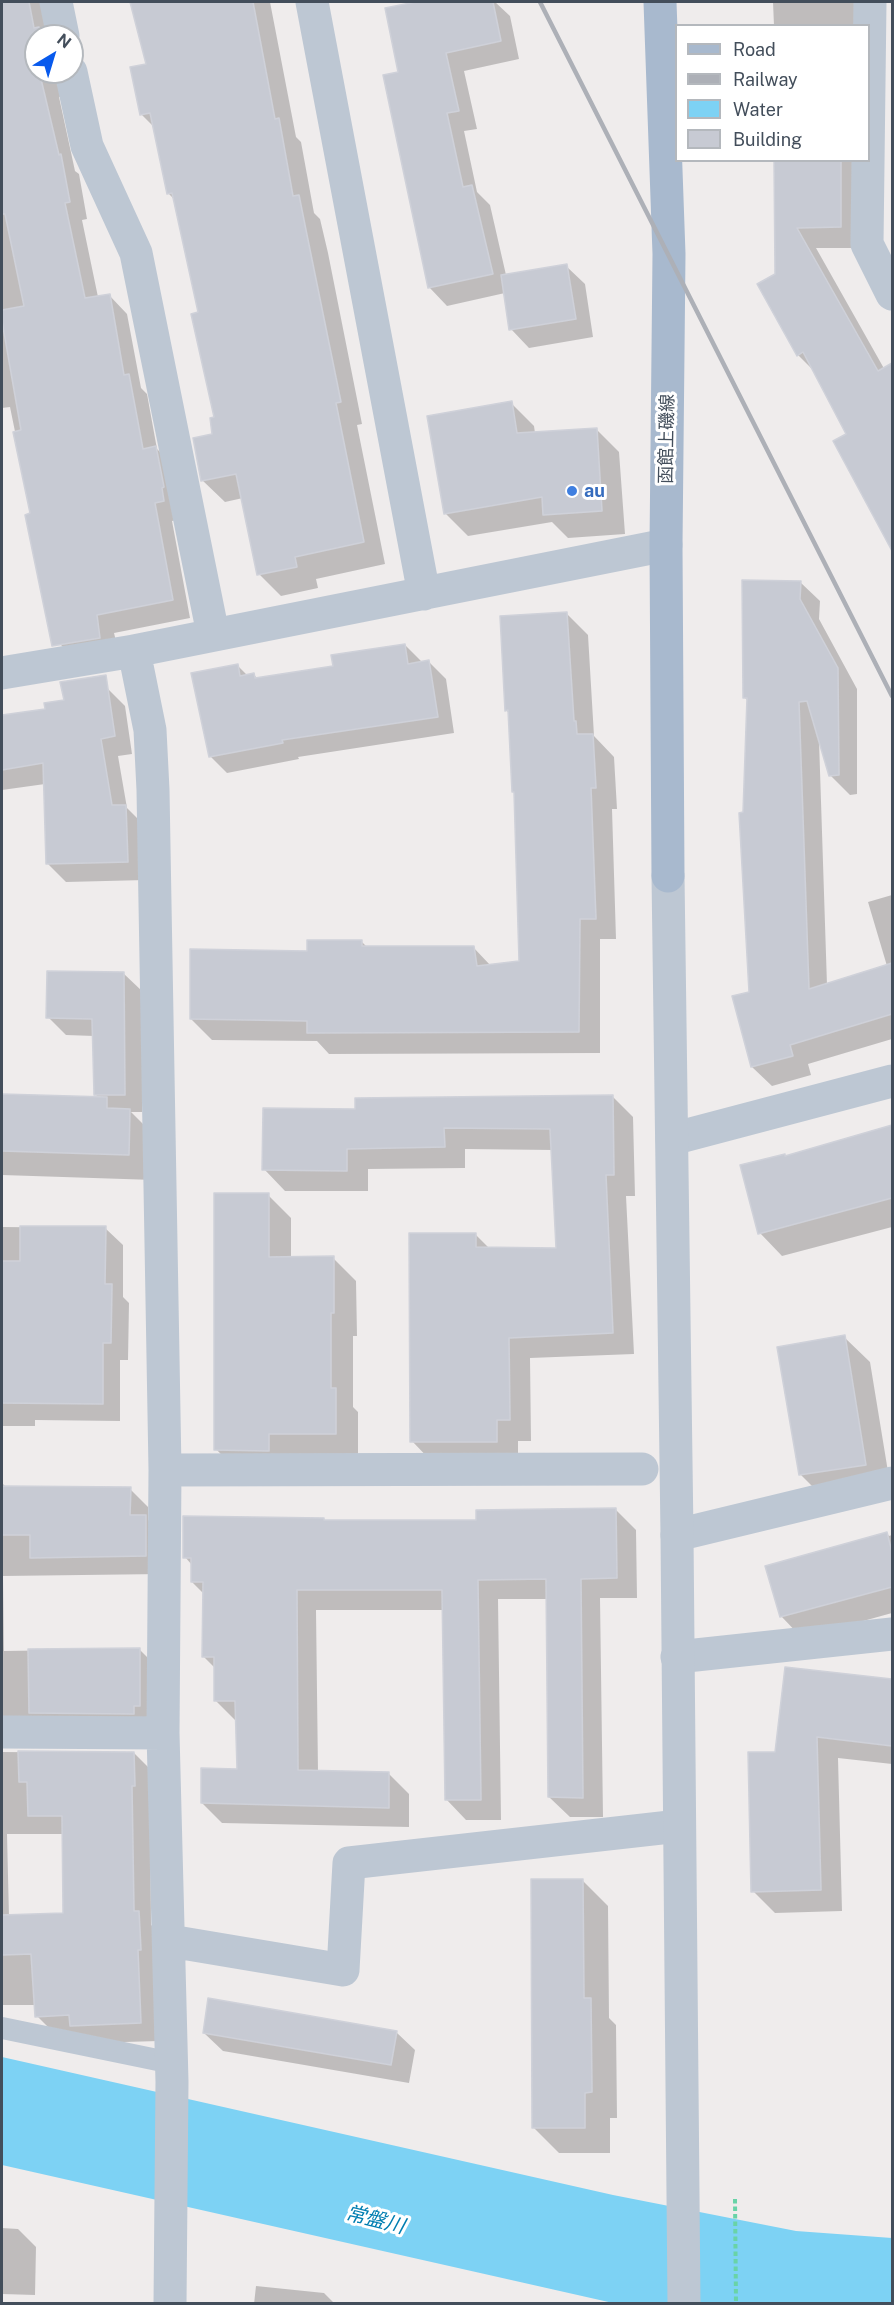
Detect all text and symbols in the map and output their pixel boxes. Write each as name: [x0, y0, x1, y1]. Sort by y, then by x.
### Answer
north arrow: [24, 24, 84, 84]
legend: [675, 24, 870, 162]
text: N: [53, 30, 75, 52]
text: Road: [733, 39, 776, 60]
text: Railway: [733, 69, 798, 90]
text: Water: [733, 99, 783, 120]
text: Building: [733, 129, 802, 150]
street label: 函館上磯線: [655, 394, 679, 484]
place label: au: [584, 480, 605, 502]
marker: au: [565, 484, 579, 498]
water label: 常盤川: [343, 2201, 407, 2239]

